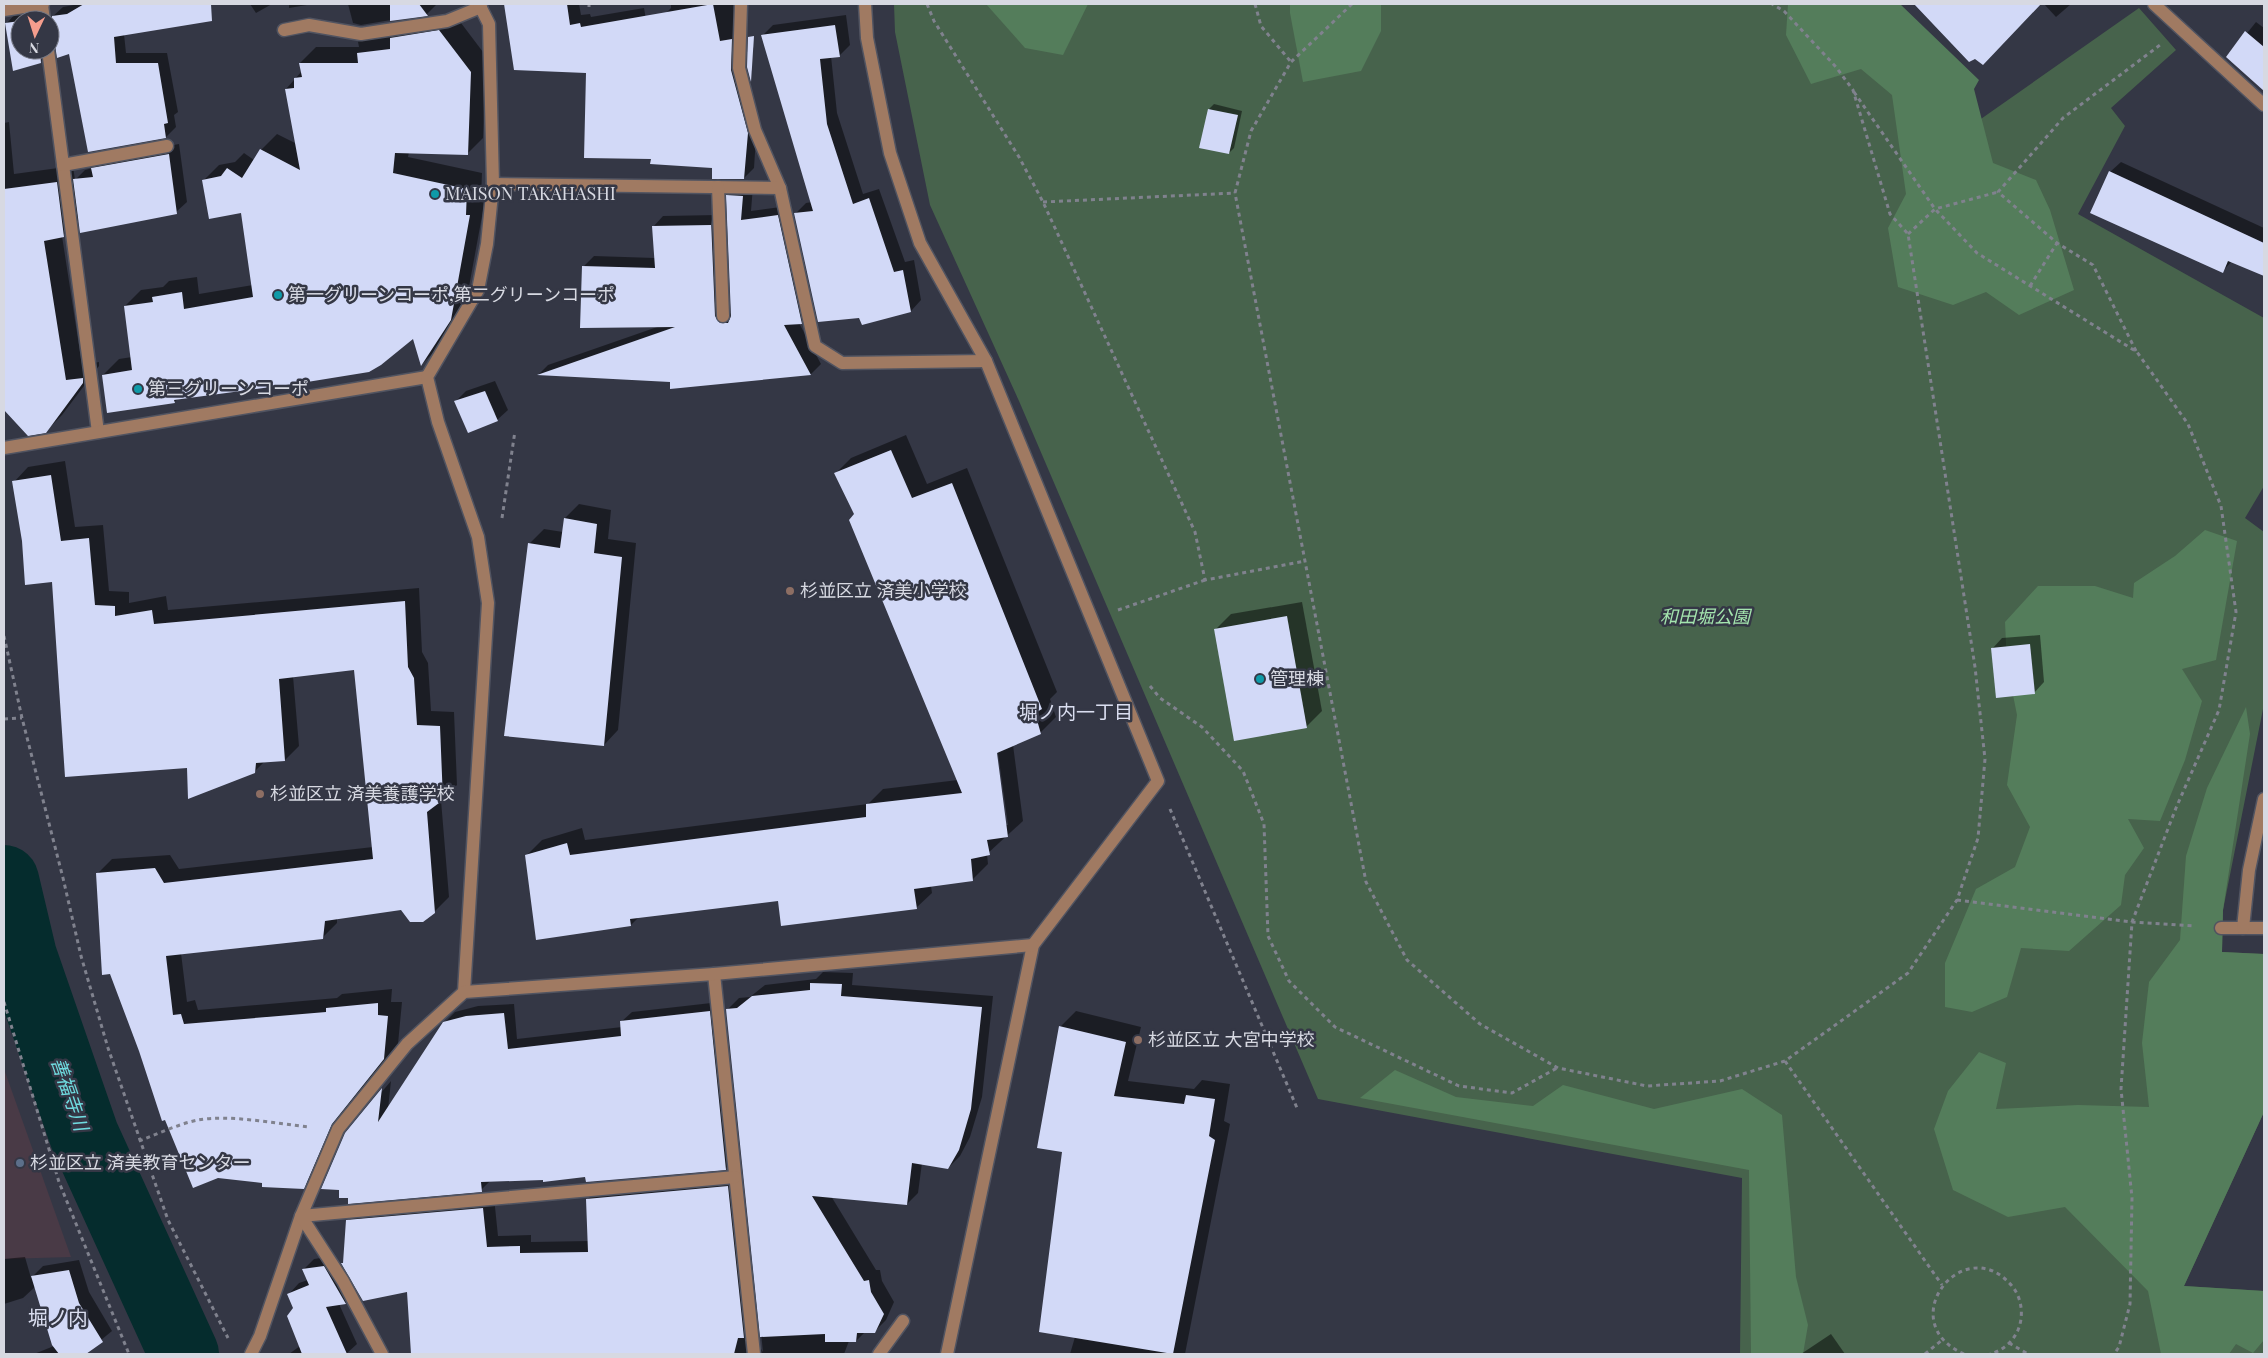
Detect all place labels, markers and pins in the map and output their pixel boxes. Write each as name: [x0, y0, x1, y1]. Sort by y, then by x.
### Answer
place label: MAISON TAKAHASHI: [445, 181, 616, 205]
marker: MAISON TAKAHASHI: [429, 188, 441, 200]
place label: 第一グリーンコーポ,第二グリーンコーポ: [288, 282, 615, 306]
marker: 第一グリーンコーポ,第二グリーンコーポ: [272, 289, 284, 301]
place label: 第三グリーンコーポ: [148, 376, 309, 400]
marker: 第三グリーンコーポ: [132, 383, 144, 395]
place label: 杉並区立 済美小学校: [800, 578, 966, 602]
marker: 杉並区立 済美小学校: [784, 585, 796, 597]
place label: 管理棟: [1270, 666, 1324, 690]
marker: 管理棟: [1254, 673, 1266, 685]
place label: 杉並区立 済美養護学校: [270, 781, 454, 805]
marker: 杉並区立 済美養護学校: [254, 788, 266, 800]
place label: 杉並区立 大宮中学校: [1148, 1027, 1314, 1051]
marker: 杉並区立 大宮中学校: [1132, 1034, 1144, 1046]
place label: 杉並区立 済美教育センター: [30, 1150, 250, 1174]
marker: 杉並区立 済美教育センター: [14, 1157, 26, 1169]

